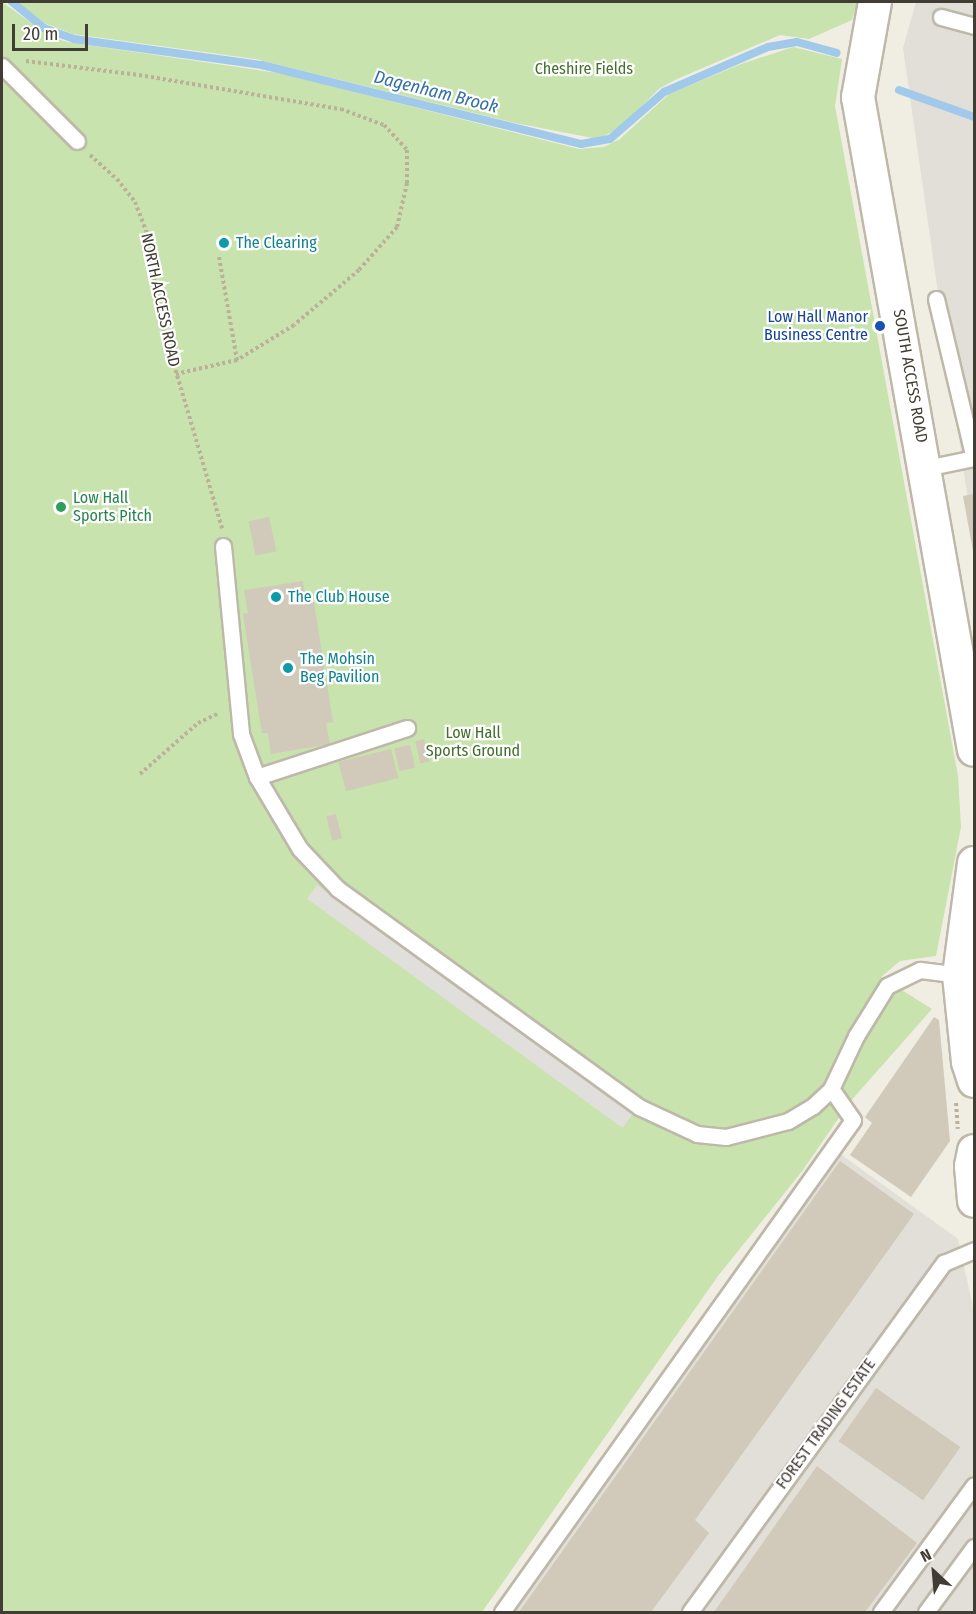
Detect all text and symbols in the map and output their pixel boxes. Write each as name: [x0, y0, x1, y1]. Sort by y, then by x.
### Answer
scale bar: [15, 12, 92, 50]
text: 20 m: [23, 23, 58, 45]
park label: Cheshire Fields: [535, 59, 633, 79]
water label: Dagenham Brook: [372, 66, 500, 118]
street label: NORTH ACCESS ROAD: [136, 231, 184, 369]
place label: The Clearing: [236, 233, 317, 253]
marker: The Clearing: [217, 236, 231, 250]
place label: Low Hall Manor Business Centre: [764, 307, 868, 345]
street label: SOUTH ACCESS ROAD: [889, 308, 931, 444]
marker: Low Hall Manor Business Centre: [873, 319, 887, 333]
place label: Low Hall Sports Pitch: [73, 488, 152, 526]
marker: Low Hall Sports Pitch: [54, 500, 68, 514]
place label: The Club House: [288, 587, 390, 607]
marker: The Club House: [269, 590, 283, 604]
place label: The Mohsin Beg Pavilion: [300, 649, 379, 687]
marker: The Mohsin Beg Pavilion: [281, 661, 295, 675]
park label: Low Hall Sports Ground: [426, 723, 520, 761]
street label: FOREST TRADING ESTATE: [772, 1355, 880, 1493]
north arrow: [904, 1542, 964, 1602]
text: N: [917, 1545, 934, 1566]

